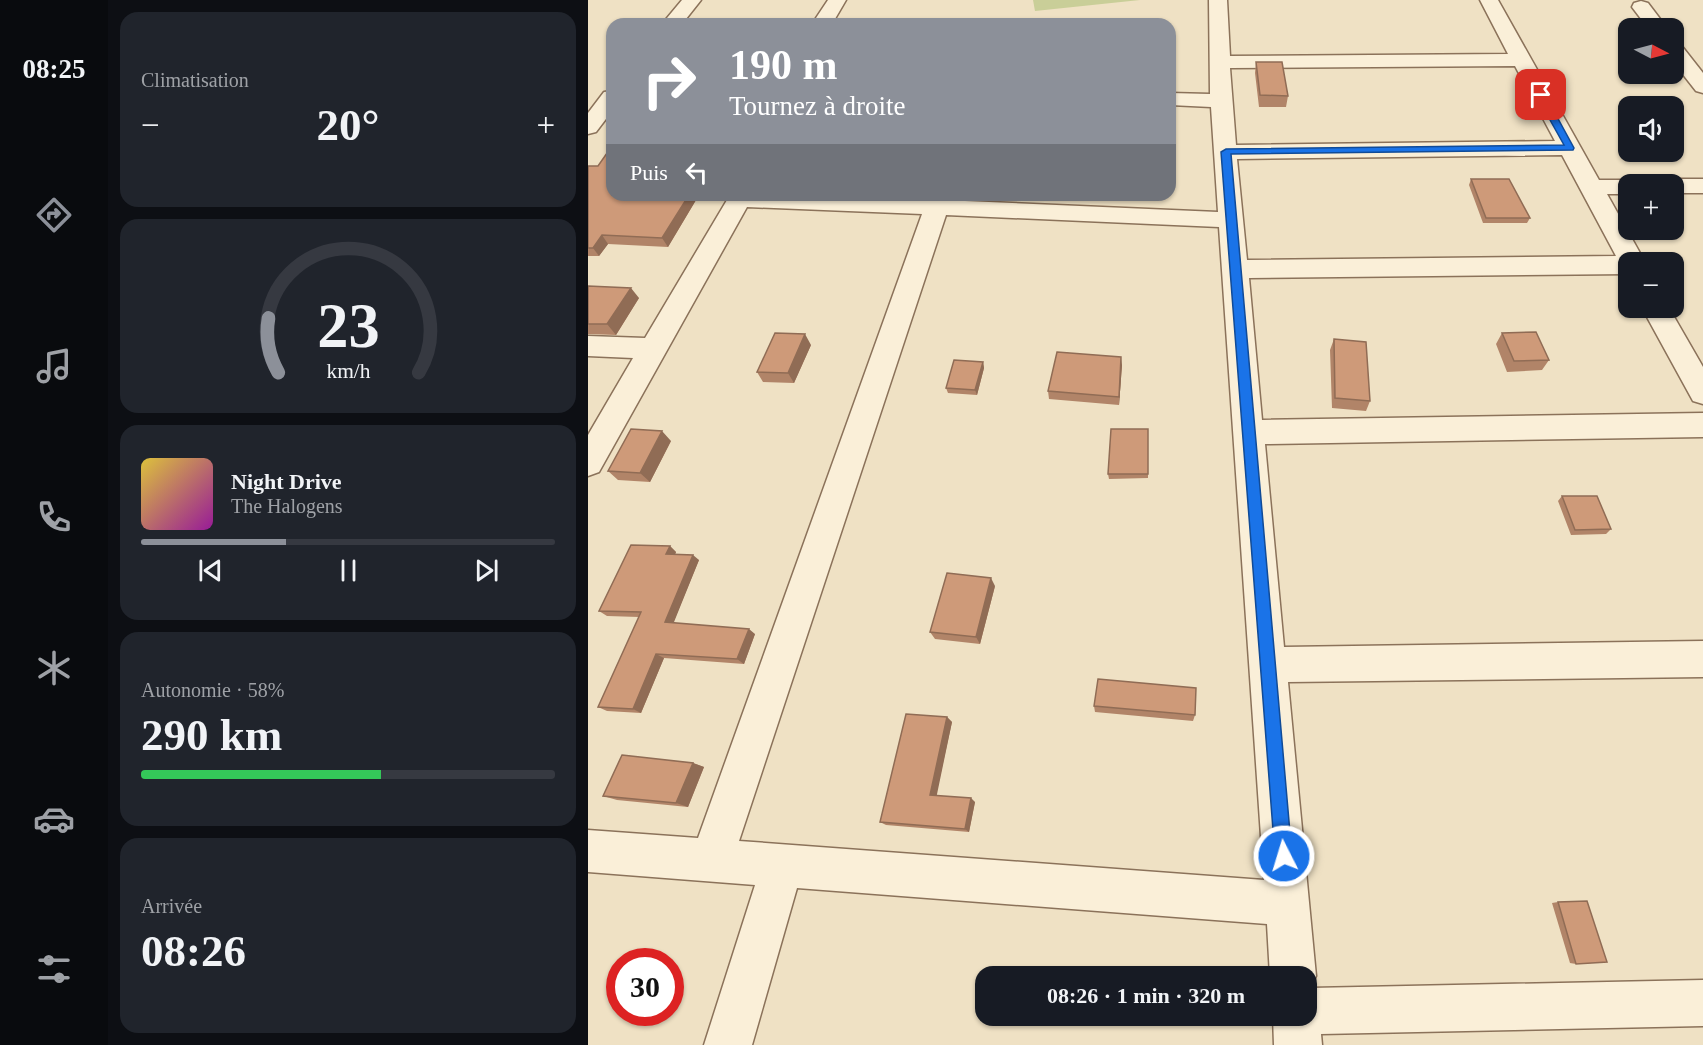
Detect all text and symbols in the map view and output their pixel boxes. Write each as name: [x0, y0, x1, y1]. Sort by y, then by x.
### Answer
north arrow: [1618, 18, 1684, 84]
map controls: [1618, 18, 1684, 318]
icon: right: [630, 42, 708, 120]
text: 190 m: [729, 42, 838, 88]
text: 08:25: [23, 54, 86, 84]
text: Climatisation: [141, 69, 249, 91]
pin: [1515, 69, 1566, 120]
icon: arrive: [1524, 78, 1557, 111]
text: Tournez à droite: [729, 91, 906, 121]
button: sound: [1618, 96, 1684, 162]
text: 20°: [317, 100, 380, 150]
text: −: [141, 107, 160, 143]
text: +: [536, 107, 555, 143]
icon: left: [680, 156, 713, 189]
text: Puis: [630, 160, 668, 185]
button: +: [1618, 174, 1684, 240]
icon: directions: [33, 194, 75, 236]
button: −: [1618, 252, 1684, 318]
text: 23: [317, 291, 379, 360]
icon: music: [33, 345, 75, 387]
text: km/h: [326, 359, 370, 383]
text: Night Drive: [231, 469, 342, 494]
text: The Halogens: [231, 495, 343, 517]
icon: phone: [33, 496, 75, 538]
icon: previous: [194, 554, 227, 587]
icon: pause: [332, 554, 365, 587]
icon: next: [470, 554, 503, 587]
icon: climate: [33, 647, 75, 689]
text: Autonomie · 58%: [141, 679, 284, 701]
text: 290 km: [141, 710, 282, 760]
icon: car: [33, 798, 75, 840]
position arrow: [1252, 824, 1316, 888]
text: Arrivée: [141, 895, 202, 917]
text: 08:26: [141, 926, 246, 976]
icon: filters: [33, 948, 75, 990]
speed limit sign: 30: [606, 948, 684, 1026]
text: 08:26 · 1 min · 320 m: [1047, 983, 1245, 1008]

